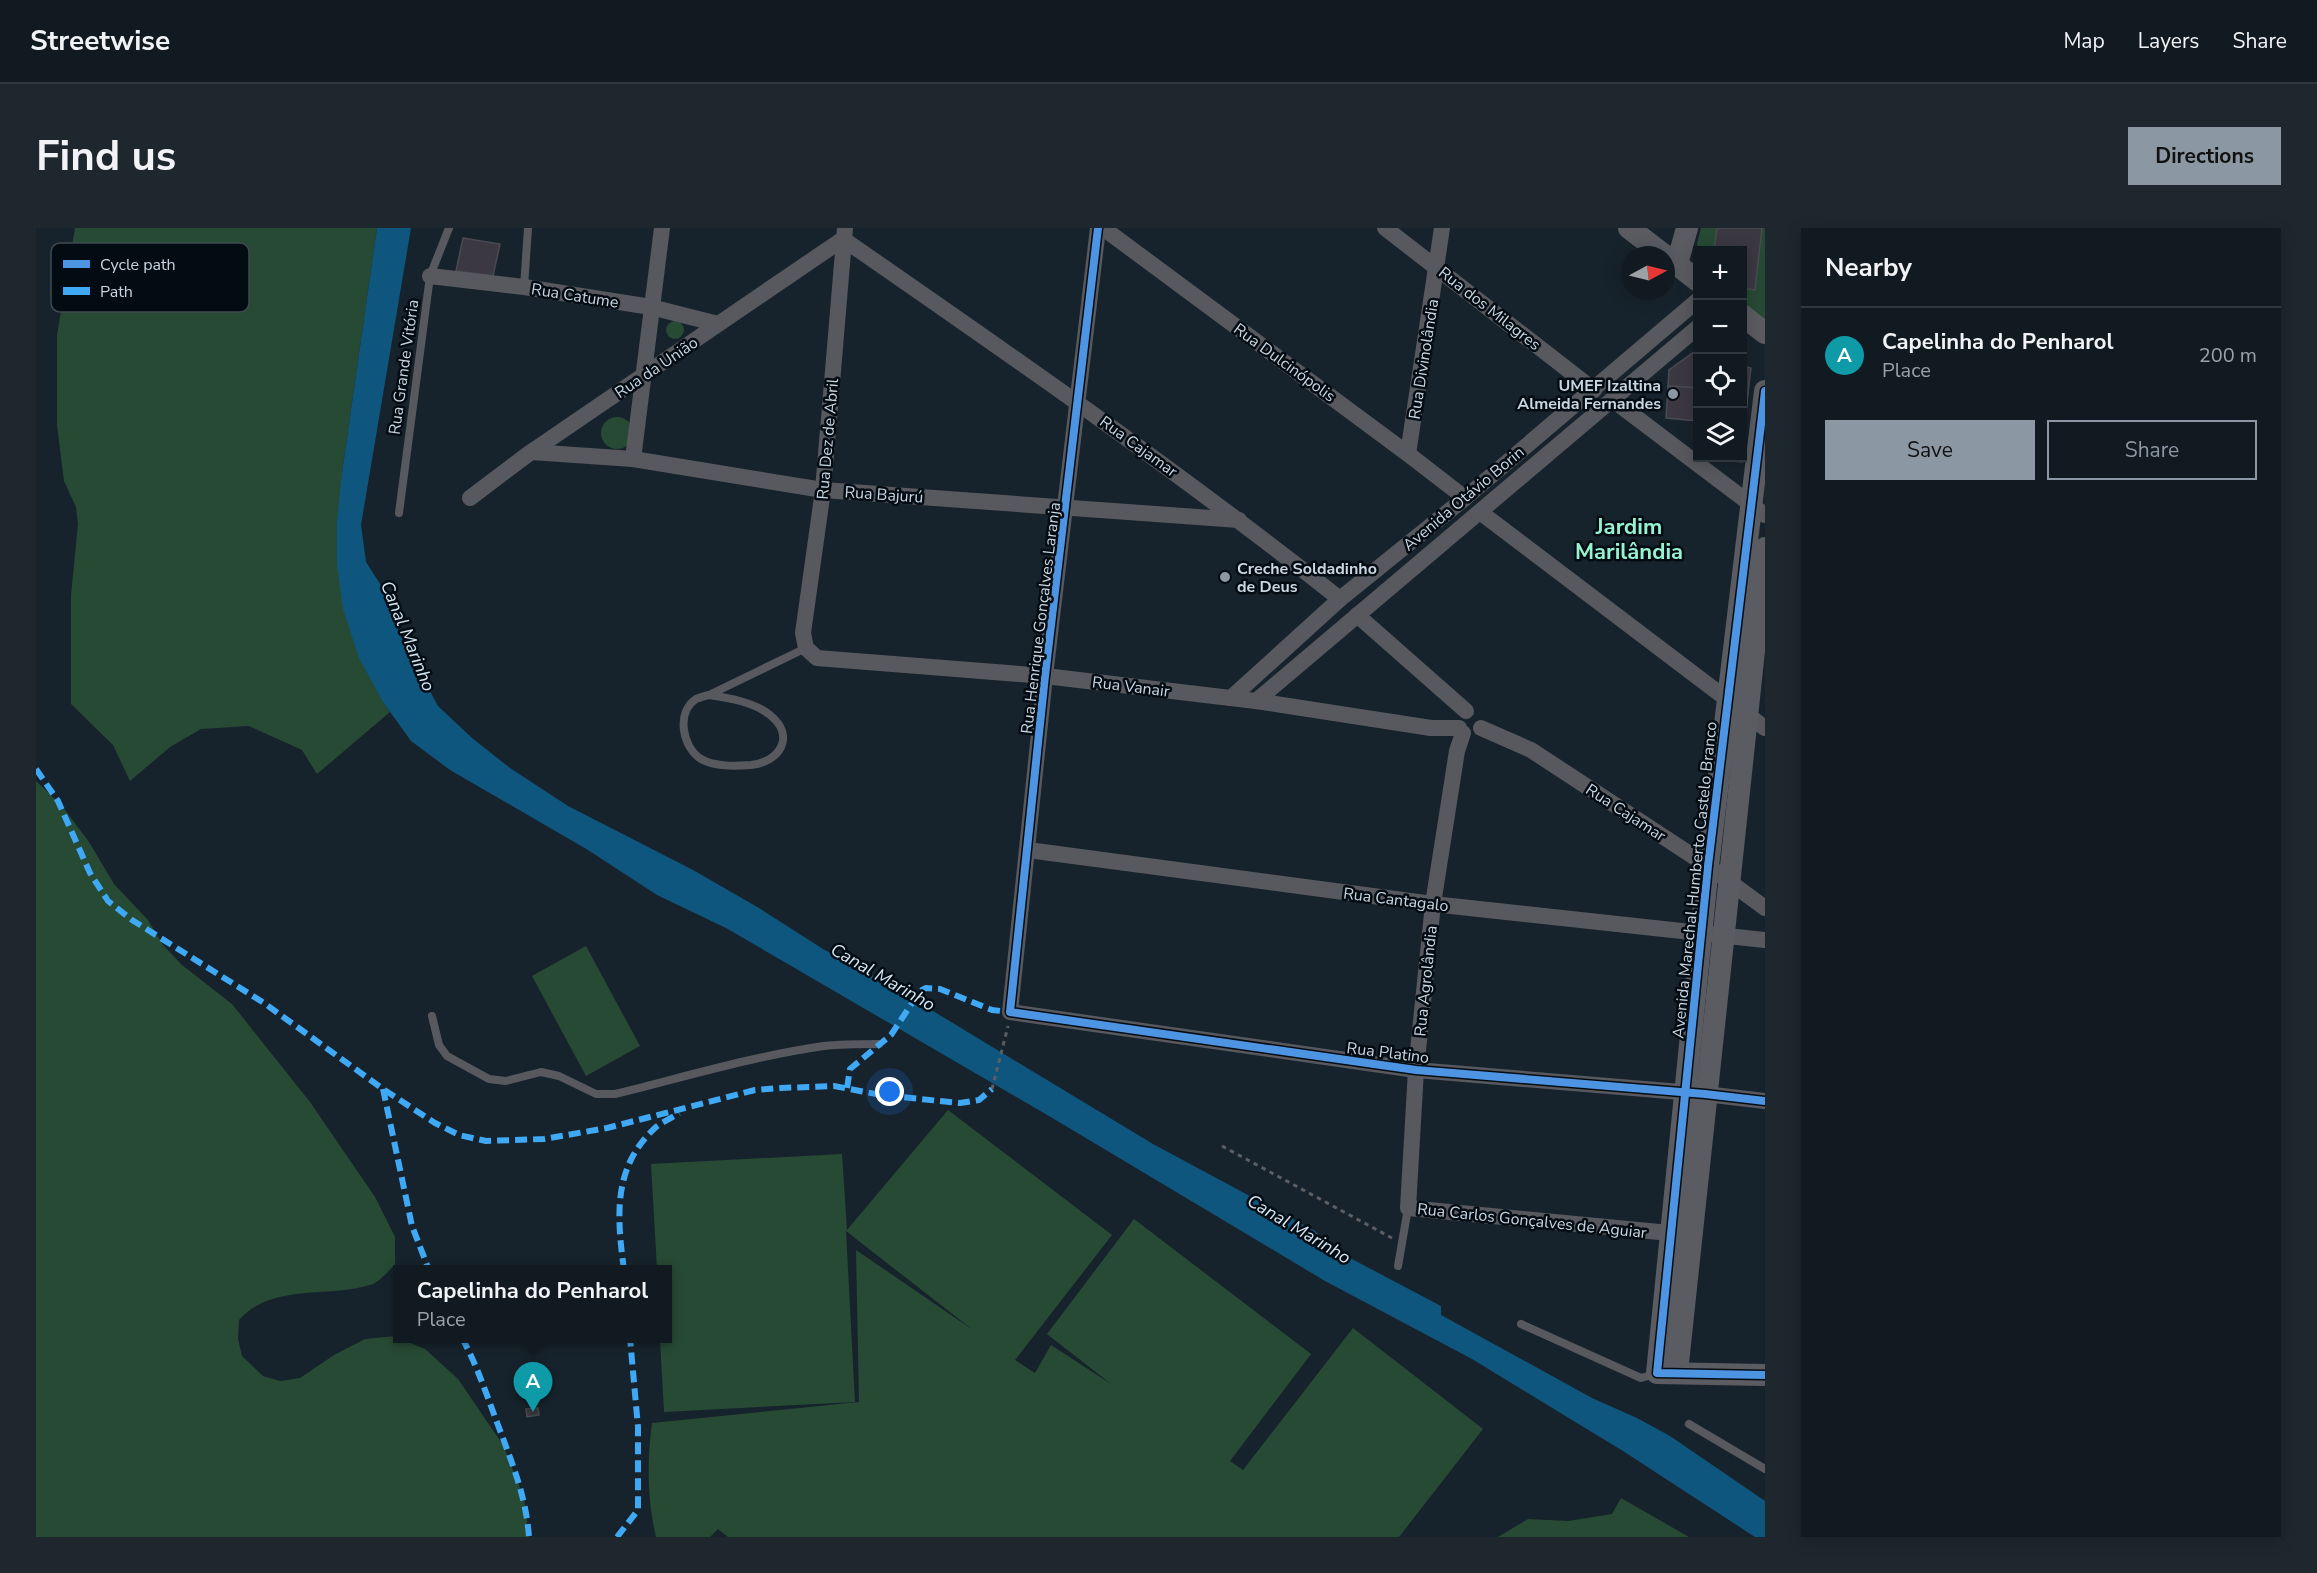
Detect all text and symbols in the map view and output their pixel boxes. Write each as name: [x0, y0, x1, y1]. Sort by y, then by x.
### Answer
text: Streetwise: [30, 22, 170, 60]
text: Map: [2063, 27, 2105, 55]
text: Layers: [2138, 27, 2199, 55]
text: Share: [2232, 27, 2287, 55]
button: Directions: [2128, 127, 2281, 185]
text: Find us: [36, 128, 176, 185]
legend: [51, 243, 249, 312]
north arrow: [1621, 246, 1675, 300]
map controls: [1693, 246, 1747, 462]
button: +: [1693, 246, 1747, 300]
text: Nearby: [1825, 250, 1912, 285]
text: Cycle path: [100, 254, 176, 276]
street label: Rua dos Milagres: [1434, 262, 1545, 356]
street label: Rua Catume: [530, 278, 620, 314]
text: Path: [100, 281, 133, 303]
street label: Rua Divinolândia: [1404, 297, 1444, 421]
street label: Rua Grande Vitória: [384, 298, 424, 436]
button: −: [1693, 300, 1747, 354]
street label: Rua Dulcinópolis: [1229, 318, 1340, 407]
text: Capelinha do Penharol: [1882, 327, 2114, 357]
street label: Rua da União: [611, 332, 703, 404]
text: A: [1837, 342, 1852, 369]
text: 200 m: [2199, 342, 2257, 369]
button: locate: [1693, 354, 1747, 408]
text: Place: [1882, 357, 1931, 384]
place label: UMEF Izaltina Almeida Fernandes: [1517, 375, 1661, 415]
street label: Rua Dez de Abril: [812, 377, 844, 500]
marker: UMEF Izaltina Almeida Fernandes: [1666, 387, 1680, 401]
button: layers: [1693, 408, 1747, 462]
street label: Rua Cajamar: [1095, 411, 1182, 483]
button: Save: [1825, 420, 2035, 480]
button: Share: [2047, 420, 2257, 480]
street label: Avenida Otávio Borin: [1398, 441, 1529, 556]
street label: Rua Bajurú: [844, 481, 924, 509]
street label: Rua Henrique Gonçalves Laranja: [1016, 501, 1066, 735]
district label: Jardim Marilândia: [1575, 512, 1683, 567]
place label: Creche Soldadinho de Deus: [1237, 558, 1377, 598]
marker: Creche Soldadinho de Deus: [1218, 570, 1232, 584]
water label: Canal Marinho: [375, 577, 441, 695]
street label: Rua Vanair: [1091, 671, 1171, 703]
street label: Avenida Marechal Humberto Castelo Branco: [1667, 720, 1723, 1040]
street label: Rua Cajamar: [1581, 779, 1670, 847]
street label: Rua Cantagalo: [1342, 883, 1450, 917]
street label: Rua Agrolândia: [1409, 924, 1443, 1038]
water label: Canal Marinho: [826, 937, 940, 1017]
street label: Rua Platino: [1345, 1037, 1430, 1069]
your location: [875, 1077, 904, 1106]
water label: Canal Marinho: [1243, 1189, 1355, 1269]
street label: Rua Carlos Gonçalves de Aguiar: [1416, 1198, 1648, 1244]
popup: [393, 1265, 672, 1343]
text: Capelinha do Penharol: [417, 1276, 648, 1306]
text: Place: [417, 1306, 466, 1333]
pin: A: [514, 1362, 552, 1412]

